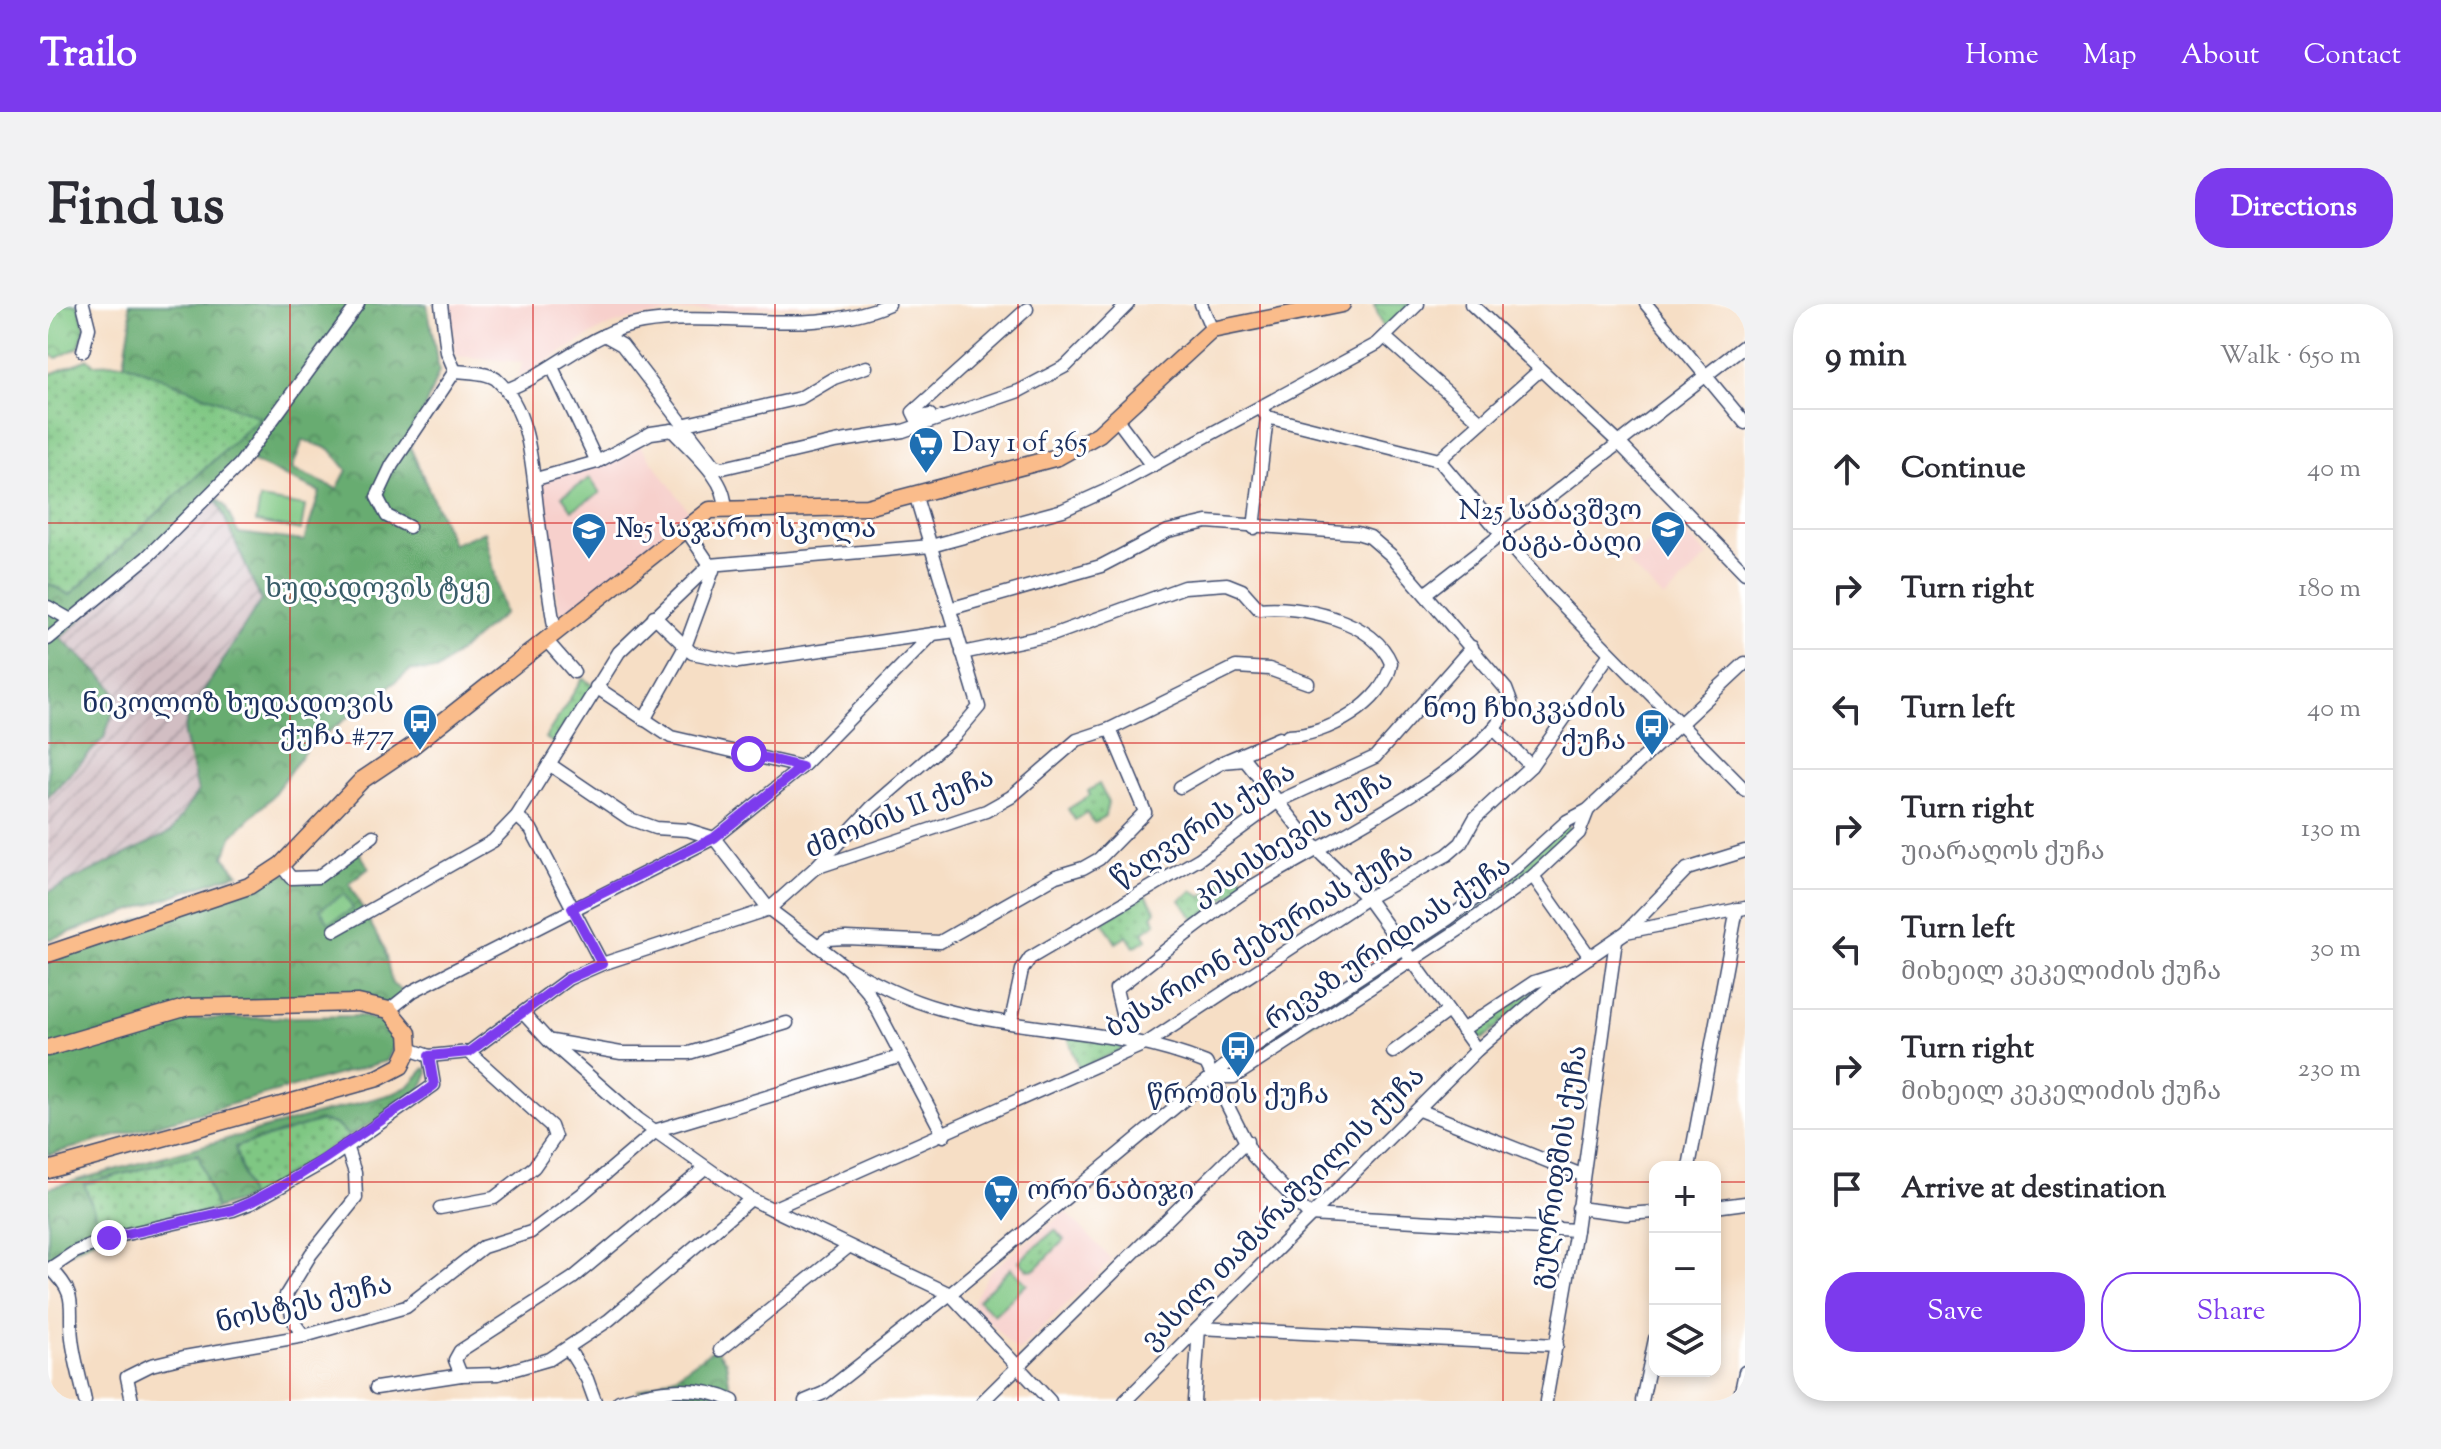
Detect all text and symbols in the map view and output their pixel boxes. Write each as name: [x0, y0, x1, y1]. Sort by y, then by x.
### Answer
text: Trailo: [40, 29, 137, 83]
text: Home: [1965, 36, 2039, 76]
text: Map: [2083, 36, 2137, 76]
text: About: [2181, 36, 2259, 76]
text: Contact: [2303, 36, 2401, 76]
text: Find us: [48, 168, 224, 249]
button: Directions: [2195, 168, 2393, 248]
text: 9 min: [1825, 332, 1907, 381]
text: Walk · 650 m: [2220, 338, 2361, 375]
place label: Day 1 of 365: [952, 424, 1088, 464]
supermarket icon: Day 1 of 365: [907, 425, 945, 475]
icon: ahead: [1825, 447, 1869, 491]
text: Continue: [1901, 448, 2026, 491]
text: 40 m: [2307, 451, 2361, 488]
place label: N25 საბავშვო ბაგა-ბაღი: [1459, 492, 1642, 564]
school or university icon: N25 საბავშვო ბაგა-ბაღი: [1649, 509, 1687, 559]
place label: №5 საჯარო სკოლა: [615, 510, 876, 550]
school or university icon: №5 საჯარო სკოლა: [570, 511, 608, 561]
icon: right: [1825, 567, 1869, 611]
text: Turn right: [1901, 568, 2034, 611]
park label: ხუდადოვის ტყე: [265, 570, 491, 610]
text: 180 m: [2298, 571, 2361, 608]
place label: ნიკოლოზ ხუდადოვის ქუჩა #77: [82, 685, 394, 757]
icon: left: [1825, 687, 1869, 731]
text: Turn left: [1901, 688, 2015, 731]
place label: ნოე ჩხიკვაძის ქუჩა: [1422, 690, 1626, 762]
text: 40 m: [2307, 691, 2361, 728]
bus stop icon: ნიკოლოზ ხუდადოვის ქუჩა #77: [401, 702, 439, 752]
bus stop icon: ნოე ჩხიკვაძის ქუჩა: [1633, 707, 1671, 757]
route start: [731, 736, 767, 772]
street label: წაღვერის ქუჩა: [1104, 753, 1304, 899]
street label: ძმობის II ქუჩა: [800, 758, 1000, 870]
street label: კისისხევის ქუჩა: [1184, 761, 1402, 917]
text: Turn right: [1901, 788, 2034, 831]
icon: right: [1825, 807, 1869, 851]
text: 130 m: [2301, 811, 2361, 848]
street label: ბესარიონ ქებურიას ქუჩა: [1098, 833, 1422, 1049]
text: უიარაღოს ქუჩა: [1901, 834, 2105, 871]
street label: რევაზ ურიდიას ქუჩა: [1258, 847, 1520, 1041]
text: Turn left: [1901, 908, 2015, 951]
icon: left: [1825, 927, 1869, 971]
text: 30 m: [2310, 931, 2361, 968]
text: მიხეილ კეკელიძის ქუჩა: [1901, 954, 2221, 991]
text: Turn right: [1901, 1028, 2034, 1071]
bus stop icon: წრომის ქუჩა: [1219, 1029, 1257, 1079]
street label: გულრიფშის ქუჩა: [1521, 1042, 1599, 1292]
icon: right: [1825, 1047, 1869, 1091]
text: 230 m: [2298, 1051, 2361, 1088]
street label: ვასილ თამარაშვილის ქუჩა: [1133, 1058, 1435, 1360]
text: მიხეილ კეკელიძის ქუჩა: [1901, 1074, 2221, 1111]
place label: წრომის ქუჩა: [1147, 1076, 1329, 1116]
map controls: [1649, 1161, 1721, 1377]
button: +: [1649, 1161, 1721, 1233]
icon: arrive: [1825, 1167, 1869, 1211]
text: Arrive at destination: [1901, 1168, 2166, 1211]
place label: ორი ნაბიჯი: [1027, 1172, 1194, 1212]
supermarket icon: ორი ნაბიჯი: [982, 1173, 1020, 1223]
route end: [91, 1220, 127, 1256]
button: −: [1649, 1233, 1721, 1305]
street label: ნოსტეს ქუჩა: [212, 1265, 396, 1345]
button: Save: [1825, 1272, 2085, 1352]
button: Share: [2101, 1272, 2361, 1352]
button: layers: [1649, 1305, 1721, 1377]

